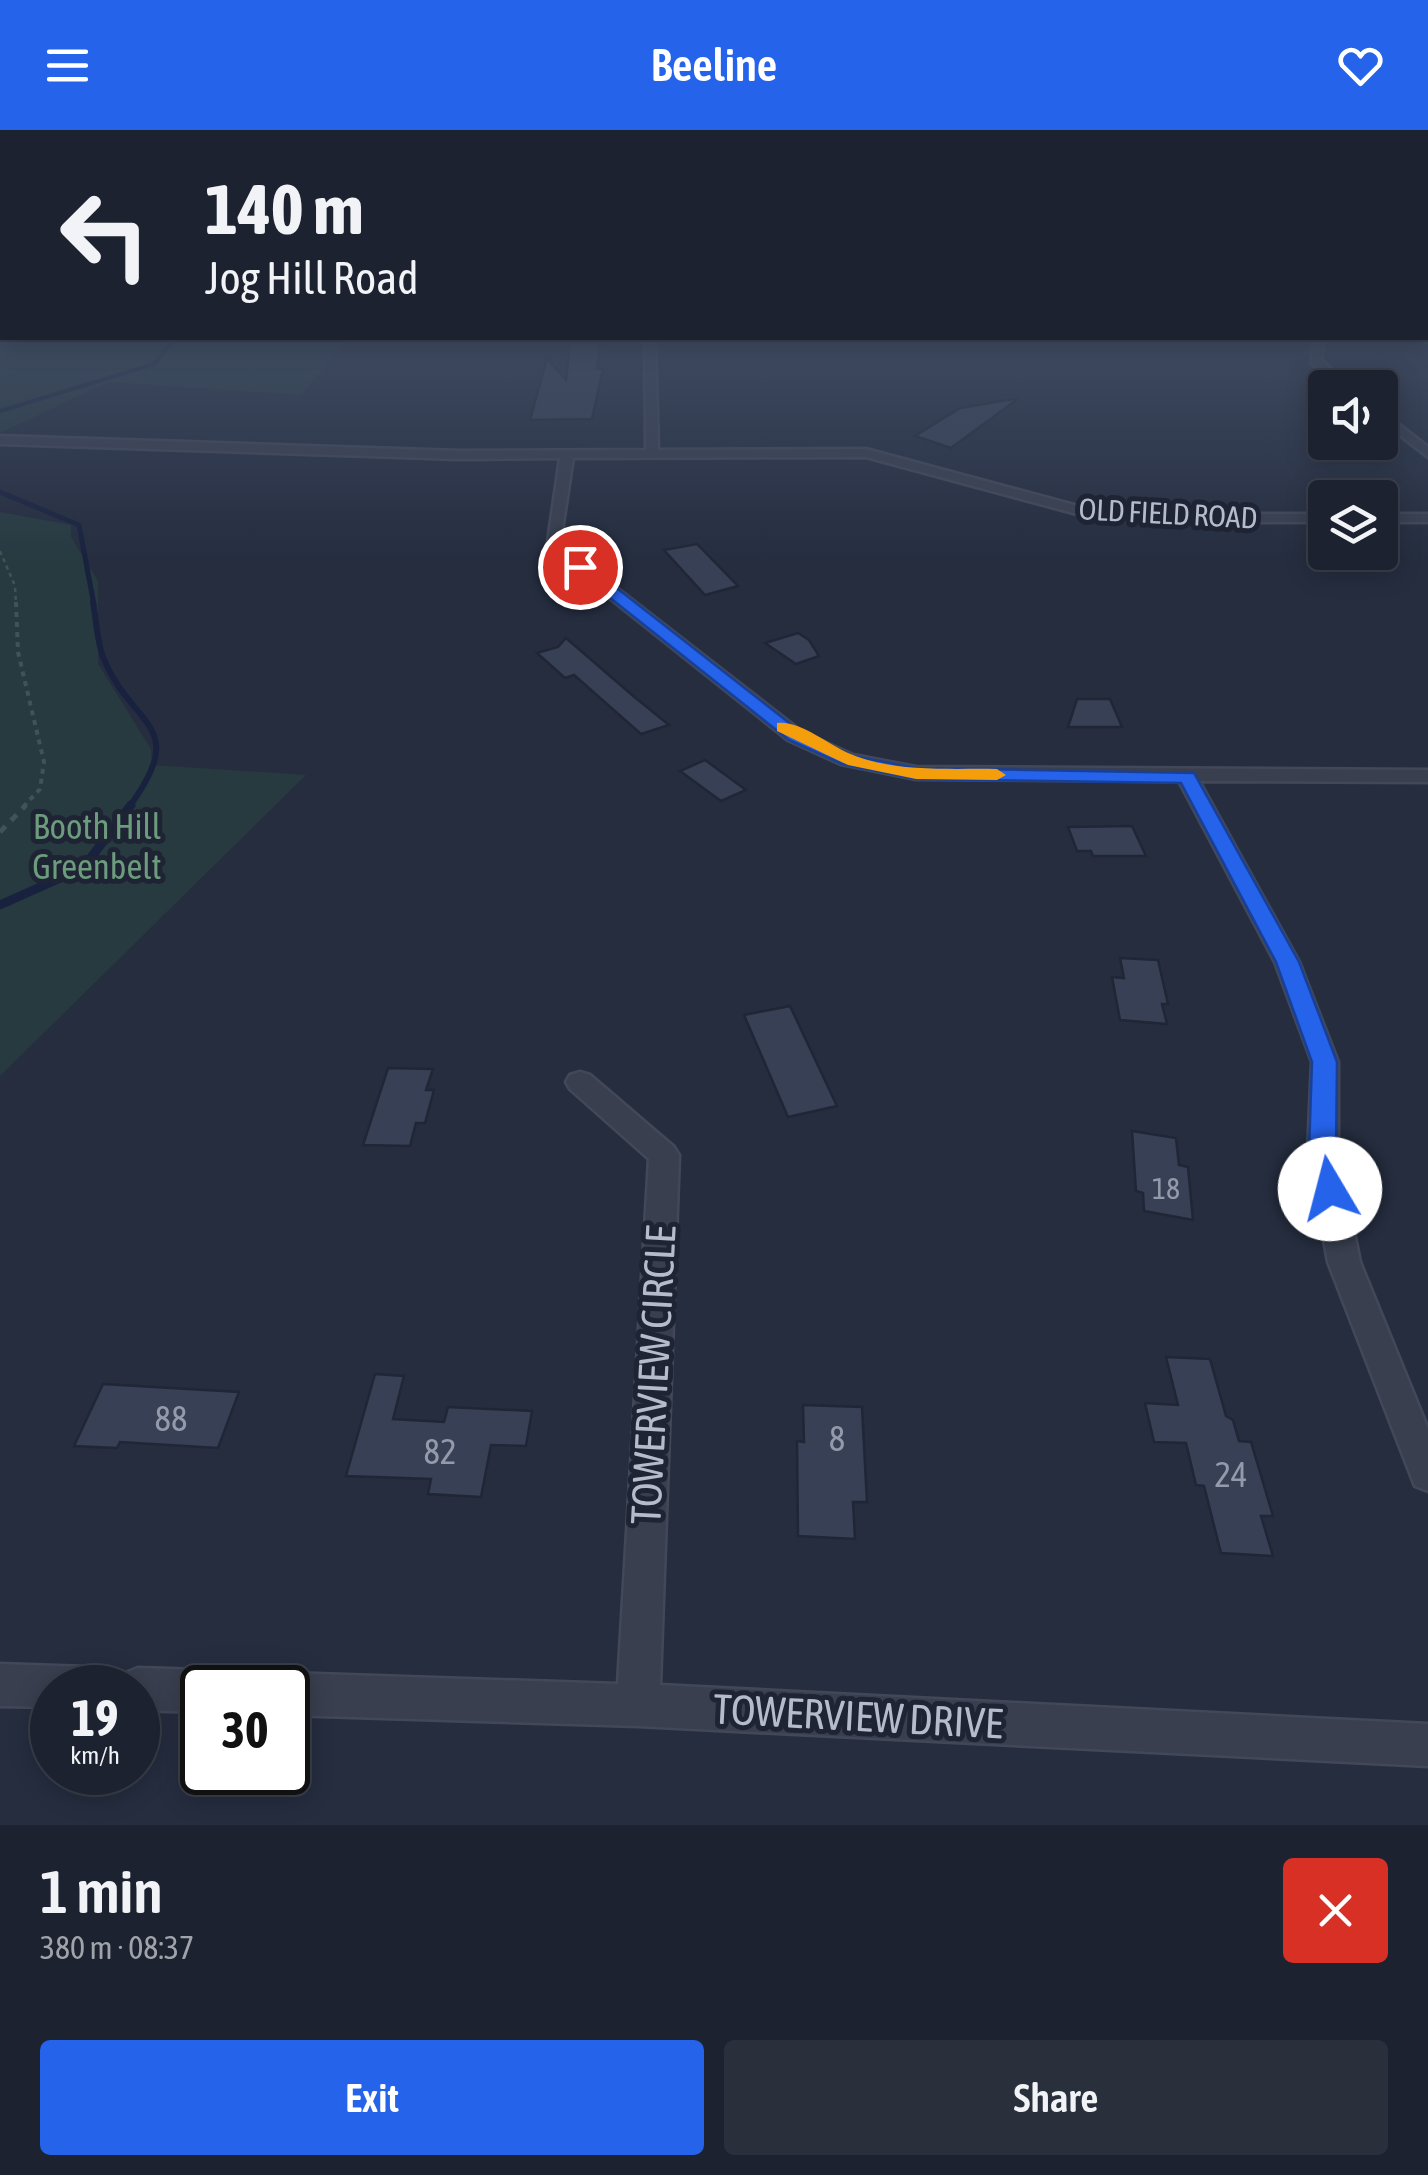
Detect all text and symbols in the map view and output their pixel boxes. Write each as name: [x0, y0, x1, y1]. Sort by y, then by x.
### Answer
icon: menu: [40, 38, 95, 93]
icon: heart: [1333, 38, 1388, 93]
text: Beeline: [651, 39, 777, 91]
text: 140 m: [205, 169, 364, 249]
icon: left: [40, 170, 170, 300]
text: Jog Hill Road: [205, 252, 418, 304]
map controls: [1308, 370, 1398, 570]
button: sound: [1308, 370, 1398, 460]
button: layers: [1308, 480, 1398, 570]
street label: OLD FIELD ROAD: [1078, 491, 1258, 535]
pin: [538, 525, 623, 610]
icon: arrive: [553, 540, 608, 595]
park label: Booth Hill Greenbelt: [32, 806, 162, 886]
position arrow: [1278, 1137, 1382, 1241]
house number: 18: [1152, 1171, 1180, 1205]
street label: TOWERVIEW CIRCLE: [621, 1224, 685, 1526]
house number: 88: [155, 1398, 187, 1438]
house number: 8: [829, 1418, 845, 1458]
house number: 82: [424, 1431, 456, 1471]
house number: 24: [1215, 1454, 1247, 1494]
speed limit sign: 30: [180, 1665, 310, 1795]
street label: TOWERVIEW DRIVE: [712, 1684, 1004, 1748]
text: 19: [71, 1689, 118, 1747]
text: km/h: [70, 1741, 120, 1769]
text: 1 min: [40, 1857, 163, 1926]
button: close: [1283, 1858, 1388, 1963]
text: 380 m · 08:37: [40, 1929, 194, 1966]
button: Exit: [40, 2040, 704, 2155]
button: Share: [724, 2040, 1388, 2155]

